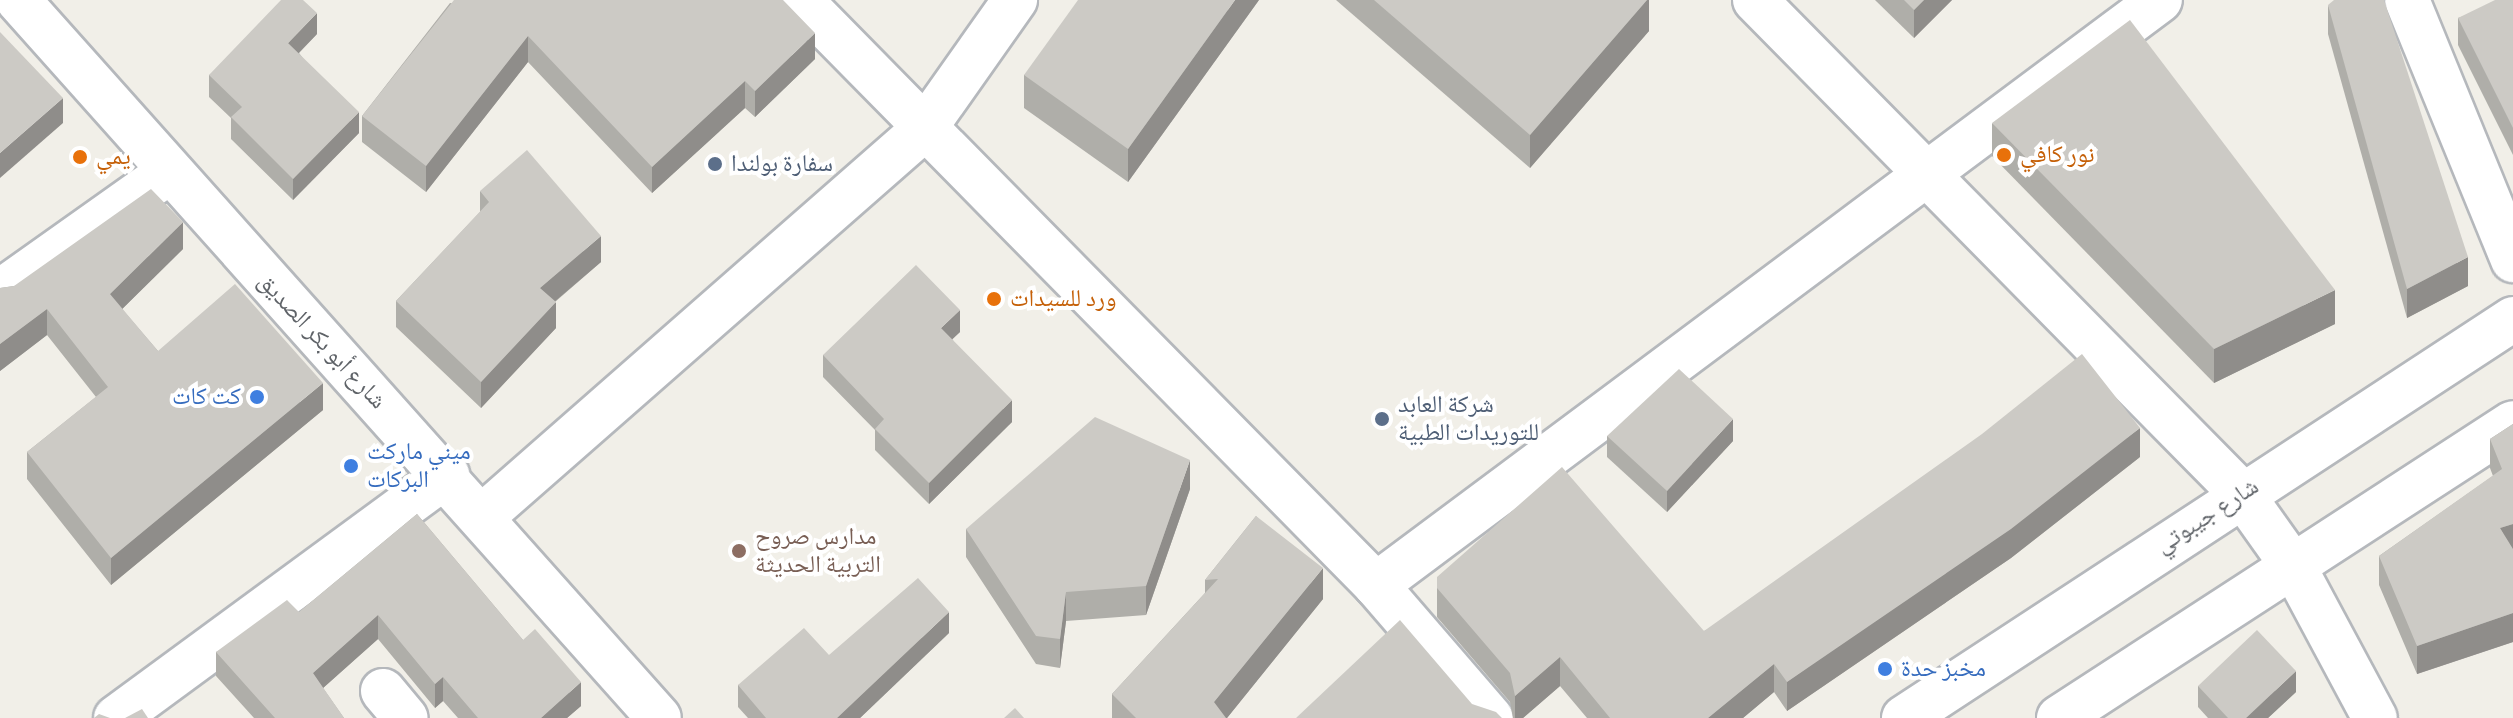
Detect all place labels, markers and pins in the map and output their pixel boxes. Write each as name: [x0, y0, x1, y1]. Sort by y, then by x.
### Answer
place label: نور كافي: [2020, 141, 2094, 169]
place label: يمي: [96, 143, 131, 171]
marker: نور كافي: [1995, 146, 2013, 164]
marker: يمي: [71, 148, 89, 166]
place label: سفارة بولندا: [731, 150, 833, 178]
marker: سفارة بولندا: [706, 155, 724, 173]
place label: ورد للسيدات: [1010, 285, 1116, 313]
marker: ورد للسيدات: [985, 290, 1003, 308]
place label: كت كات: [172, 383, 241, 411]
marker: كت كات: [248, 388, 266, 406]
place label: شركة العابد للتوريدات الطبية: [1398, 391, 1539, 447]
marker: شركة العابد للتوريدات الطبية: [1373, 410, 1391, 428]
place label: ميني ماركت البركات: [367, 438, 471, 494]
marker: ميني ماركت البركات: [342, 457, 360, 475]
place label: مدارس صروح التربية الحديثة: [755, 523, 881, 579]
marker: مدارس صروح التربية الحديثة: [730, 542, 748, 560]
place label: مخبز حدة: [1901, 655, 1986, 683]
marker: مخبز حدة: [1876, 660, 1894, 678]

